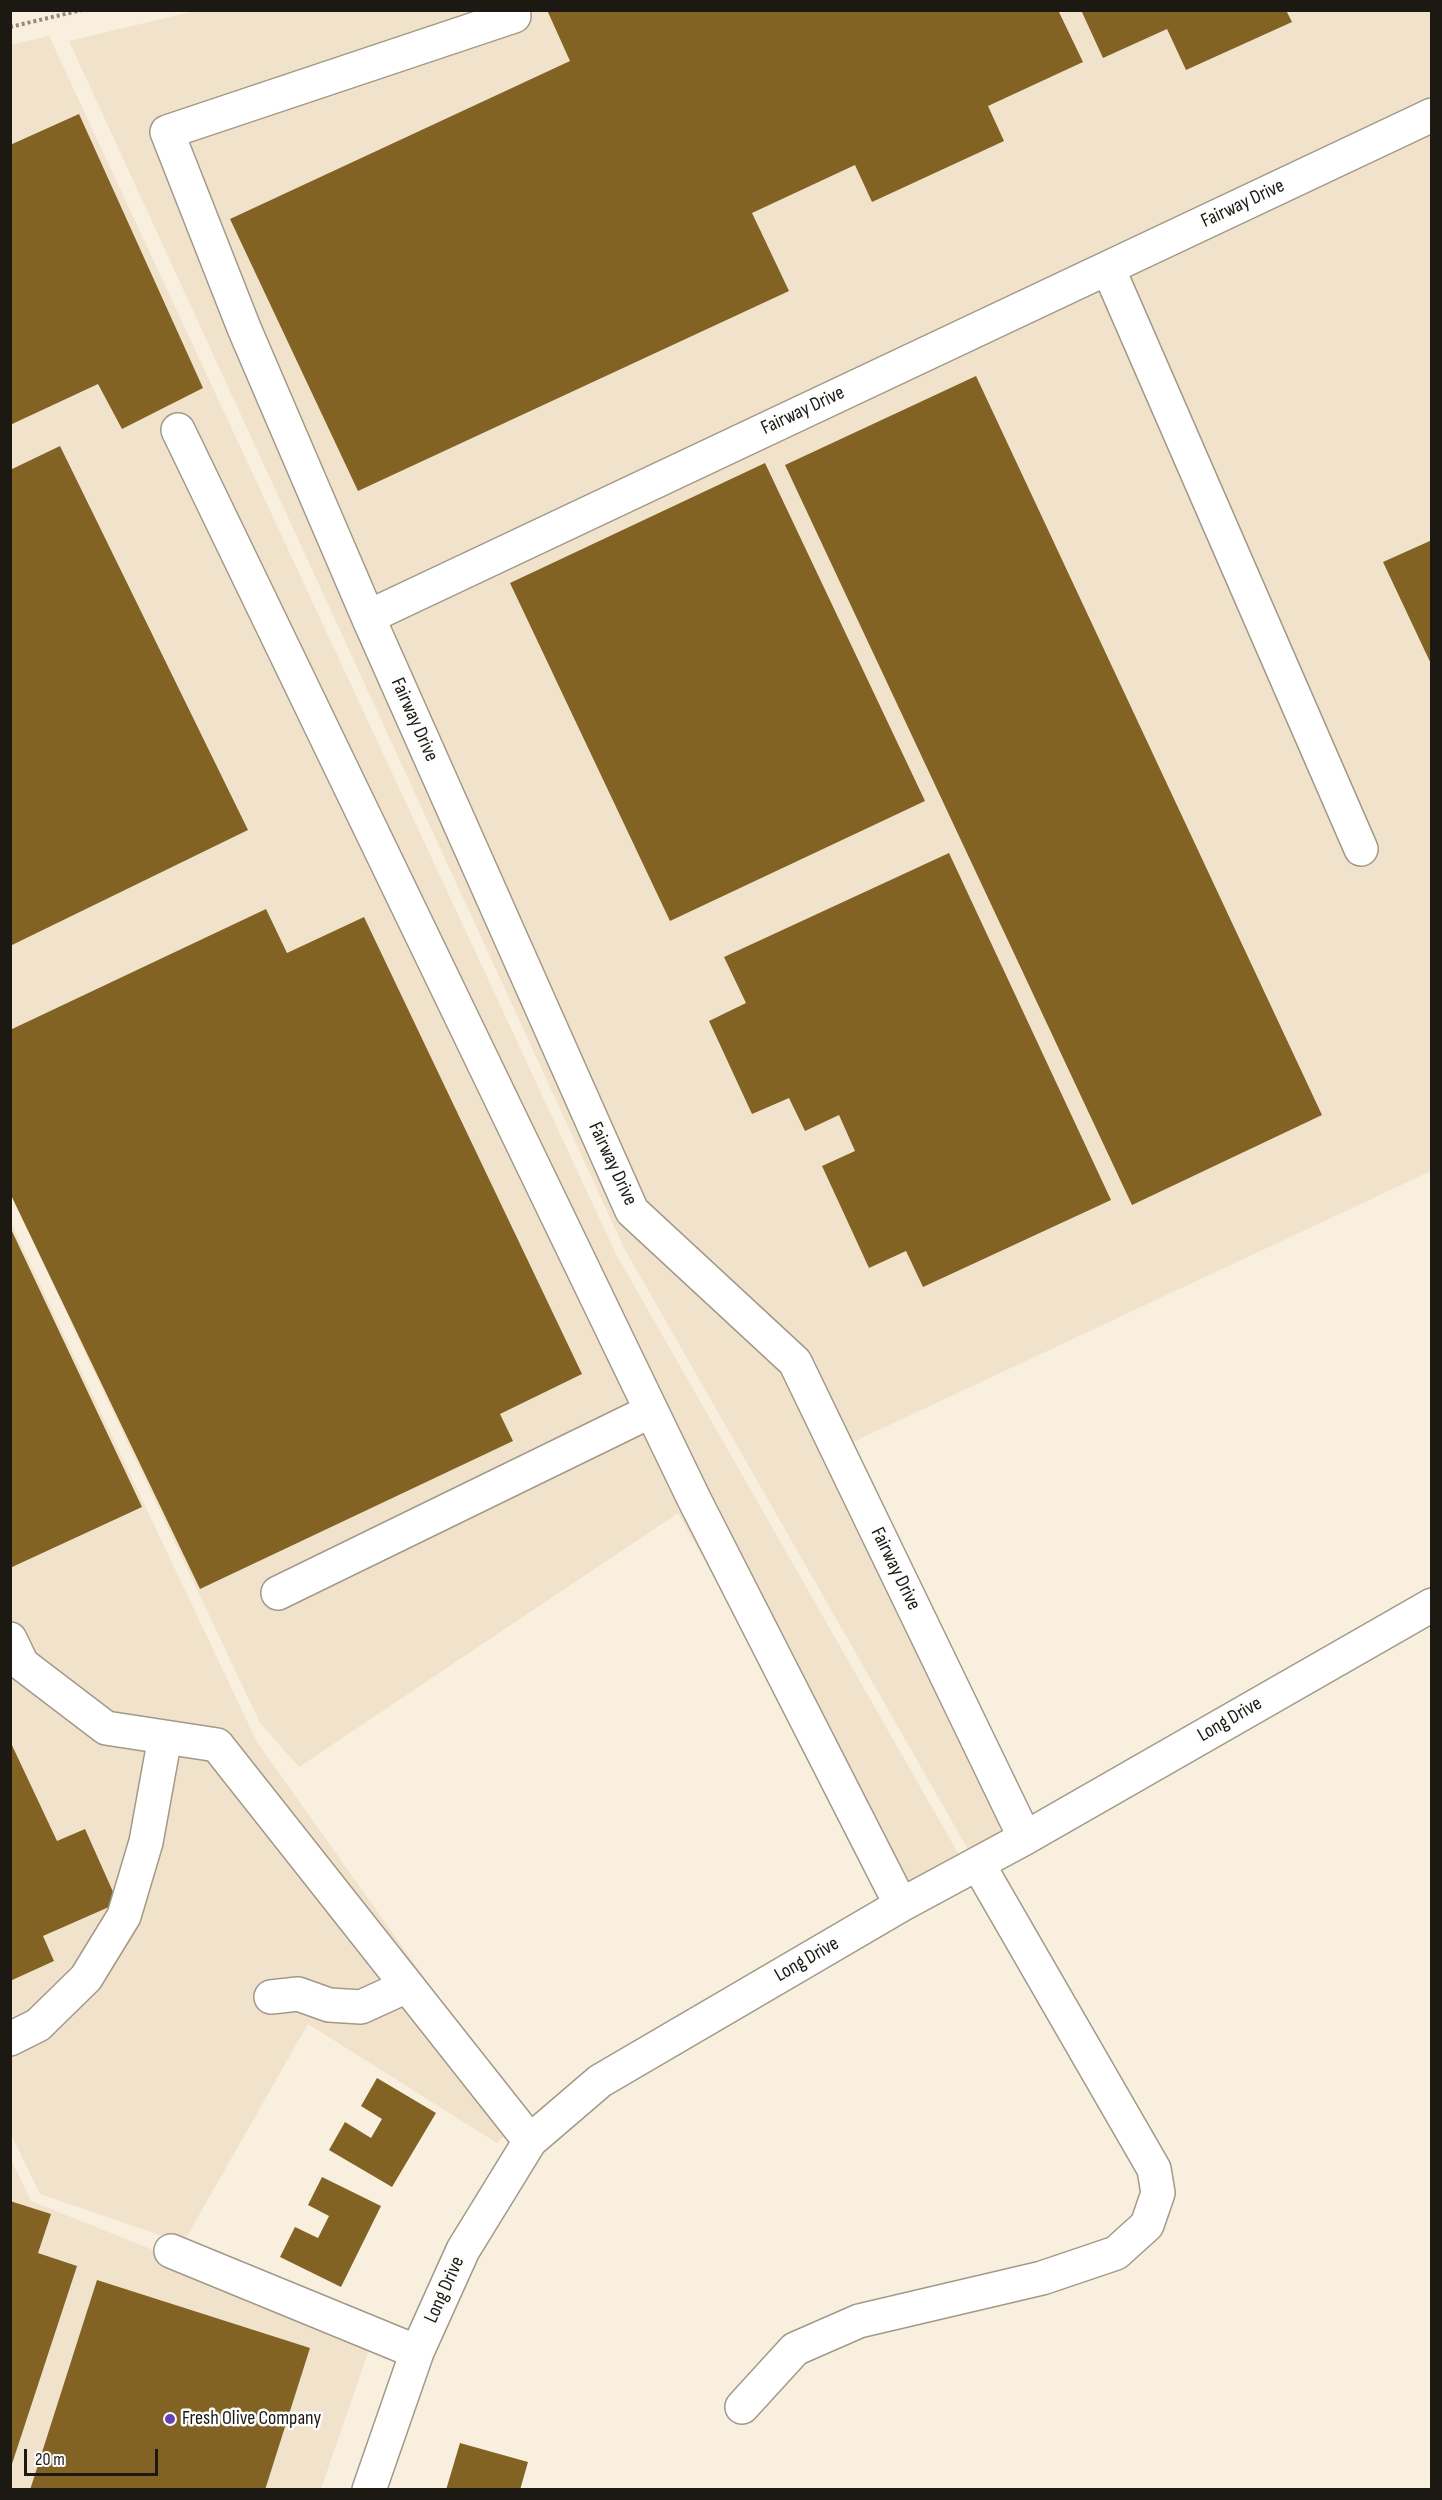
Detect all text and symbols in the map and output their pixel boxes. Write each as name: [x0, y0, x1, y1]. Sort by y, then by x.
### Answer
street label: Fairway Drive: [1198, 174, 1288, 234]
street label: Fairway Drive: [758, 381, 848, 441]
street label: Fairway Drive: [385, 674, 443, 766]
street label: Fairway Drive: [582, 1119, 642, 1209]
street label: Fairway Drive: [865, 1524, 925, 1614]
street label: Long Drive: [1194, 1692, 1266, 1748]
street label: Long Drive: [771, 1932, 843, 1988]
street label: Long Drive: [420, 2253, 470, 2327]
place label: Fresh Olive Company: [182, 2407, 321, 2431]
marker: Fresh Olive Company: [163, 2412, 177, 2426]
scale bar: [27, 2437, 160, 2475]
text: 20 m: [35, 2449, 65, 2470]

